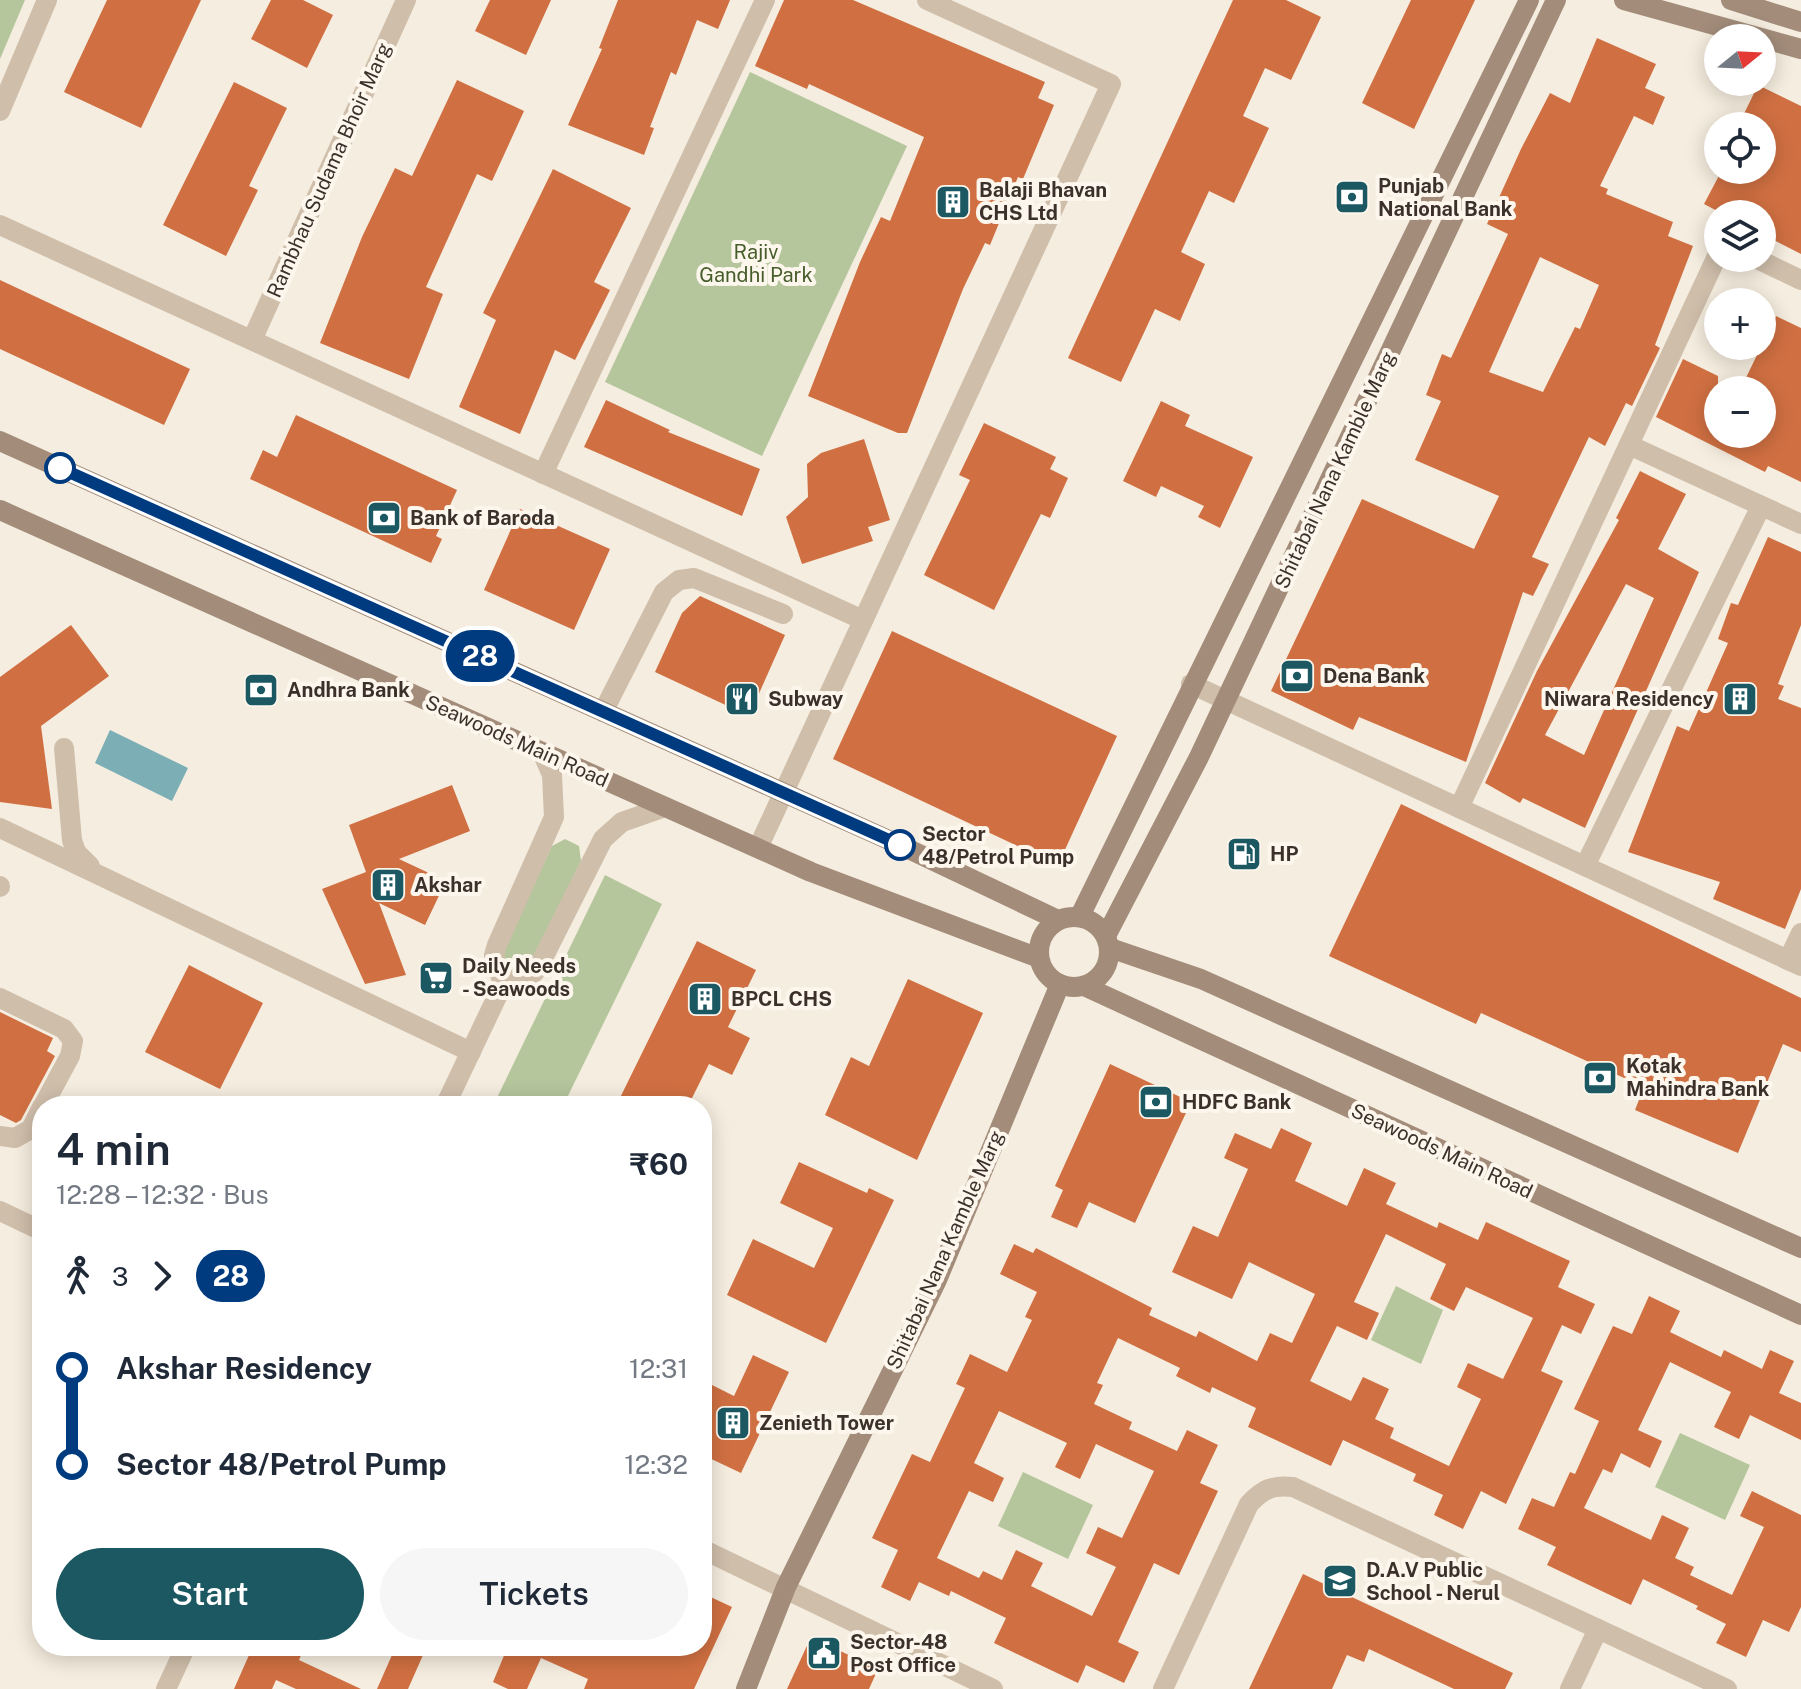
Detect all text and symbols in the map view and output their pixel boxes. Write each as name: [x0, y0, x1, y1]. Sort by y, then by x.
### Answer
north arrow: [1704, 24, 1776, 96]
map controls: [1704, 24, 1776, 448]
street label: Rambhau Sudama Bhoir Marg: [262, 39, 396, 301]
button: locate: [1704, 112, 1776, 184]
place label: Punjab National Bank: [1378, 174, 1513, 221]
place label: Balaji Bhavan CHS Ltd: [979, 178, 1107, 225]
bank icon: Punjab National Bank: [1333, 178, 1371, 216]
building icon: Balaji Bhavan CHS Ltd: [934, 183, 972, 221]
button: layers: [1704, 200, 1776, 272]
park label: Rajiv Gandhi Park: [699, 240, 813, 287]
button: +: [1704, 288, 1776, 360]
street label: Shitabai Nana Kamble Marg: [1269, 348, 1401, 592]
button: −: [1704, 376, 1776, 448]
unlabelled marker: [45, 453, 75, 483]
bank icon: Bank of Baroda: [365, 499, 403, 537]
place label: Bank of Baroda: [410, 506, 555, 530]
line badge: 28: [444, 630, 516, 682]
text: 28: [462, 639, 498, 672]
bank icon: Dena Bank: [1278, 657, 1316, 695]
place label: Dena Bank: [1323, 664, 1425, 688]
bank icon: Andhra Bank: [242, 671, 280, 709]
place label: Andhra Bank: [287, 678, 410, 702]
restaurant icon: Subway: [723, 680, 761, 718]
building icon: Niwara Residency: [1721, 680, 1759, 718]
place label: Subway: [768, 687, 843, 711]
place label: Niwara Residency: [1544, 687, 1714, 711]
street label: Seawoods Main Road: [422, 690, 612, 792]
place label: Sector 48/Petrol Pump: [922, 822, 1074, 869]
marker: Sector 48/Petrol Pump: [885, 830, 915, 860]
fuel station icon: HP: [1225, 835, 1263, 873]
place label: HP: [1270, 842, 1298, 866]
building icon: Akshar: [369, 866, 407, 904]
place label: Akshar: [414, 873, 482, 897]
place label: Daily Needs - Seawoods: [462, 954, 576, 1001]
supermarket icon: Daily Needs - Seawoods: [417, 959, 455, 997]
building icon: BPCL CHS: [686, 980, 724, 1018]
place label: BPCL CHS: [731, 987, 832, 1011]
place label: Kotak Mahindra Bank: [1626, 1054, 1770, 1101]
bank icon: Kotak Mahindra Bank: [1581, 1059, 1619, 1097]
bank icon: HDFC Bank: [1137, 1083, 1175, 1121]
place label: HDFC Bank: [1182, 1090, 1292, 1114]
street label: Seawoods Main Road: [1347, 1098, 1537, 1204]
text: 4 min: [56, 1123, 171, 1175]
street label: Shitabai Nana Kamble Marg: [881, 1127, 1009, 1373]
text: ₹60: [630, 1146, 688, 1182]
text: 12:28 – 12:32 · Bus: [56, 1179, 269, 1210]
icon: walk: [56, 1254, 100, 1298]
icon: forward: [140, 1254, 184, 1298]
text: 28: [212, 1259, 249, 1292]
text: 3: [112, 1261, 128, 1292]
text: Akshar Residency: [116, 1350, 372, 1386]
text: 12:31: [629, 1353, 688, 1384]
building icon: Zenieth Tower: [714, 1404, 752, 1442]
place label: Zenieth Tower: [759, 1411, 894, 1435]
text: Sector 48/Petrol Pump: [116, 1446, 447, 1482]
text: 12:32: [624, 1449, 688, 1480]
button: Start: [56, 1548, 364, 1640]
button: Tickets: [380, 1548, 688, 1640]
place label: D.A.V Public School - Nerul: [1366, 1558, 1500, 1605]
school or university icon: D.A.V Public School - Nerul: [1321, 1562, 1359, 1600]
place label: Sector-48 Post Office: [850, 1630, 956, 1677]
public building icon: Sector-48 Post Office: [805, 1634, 843, 1672]

